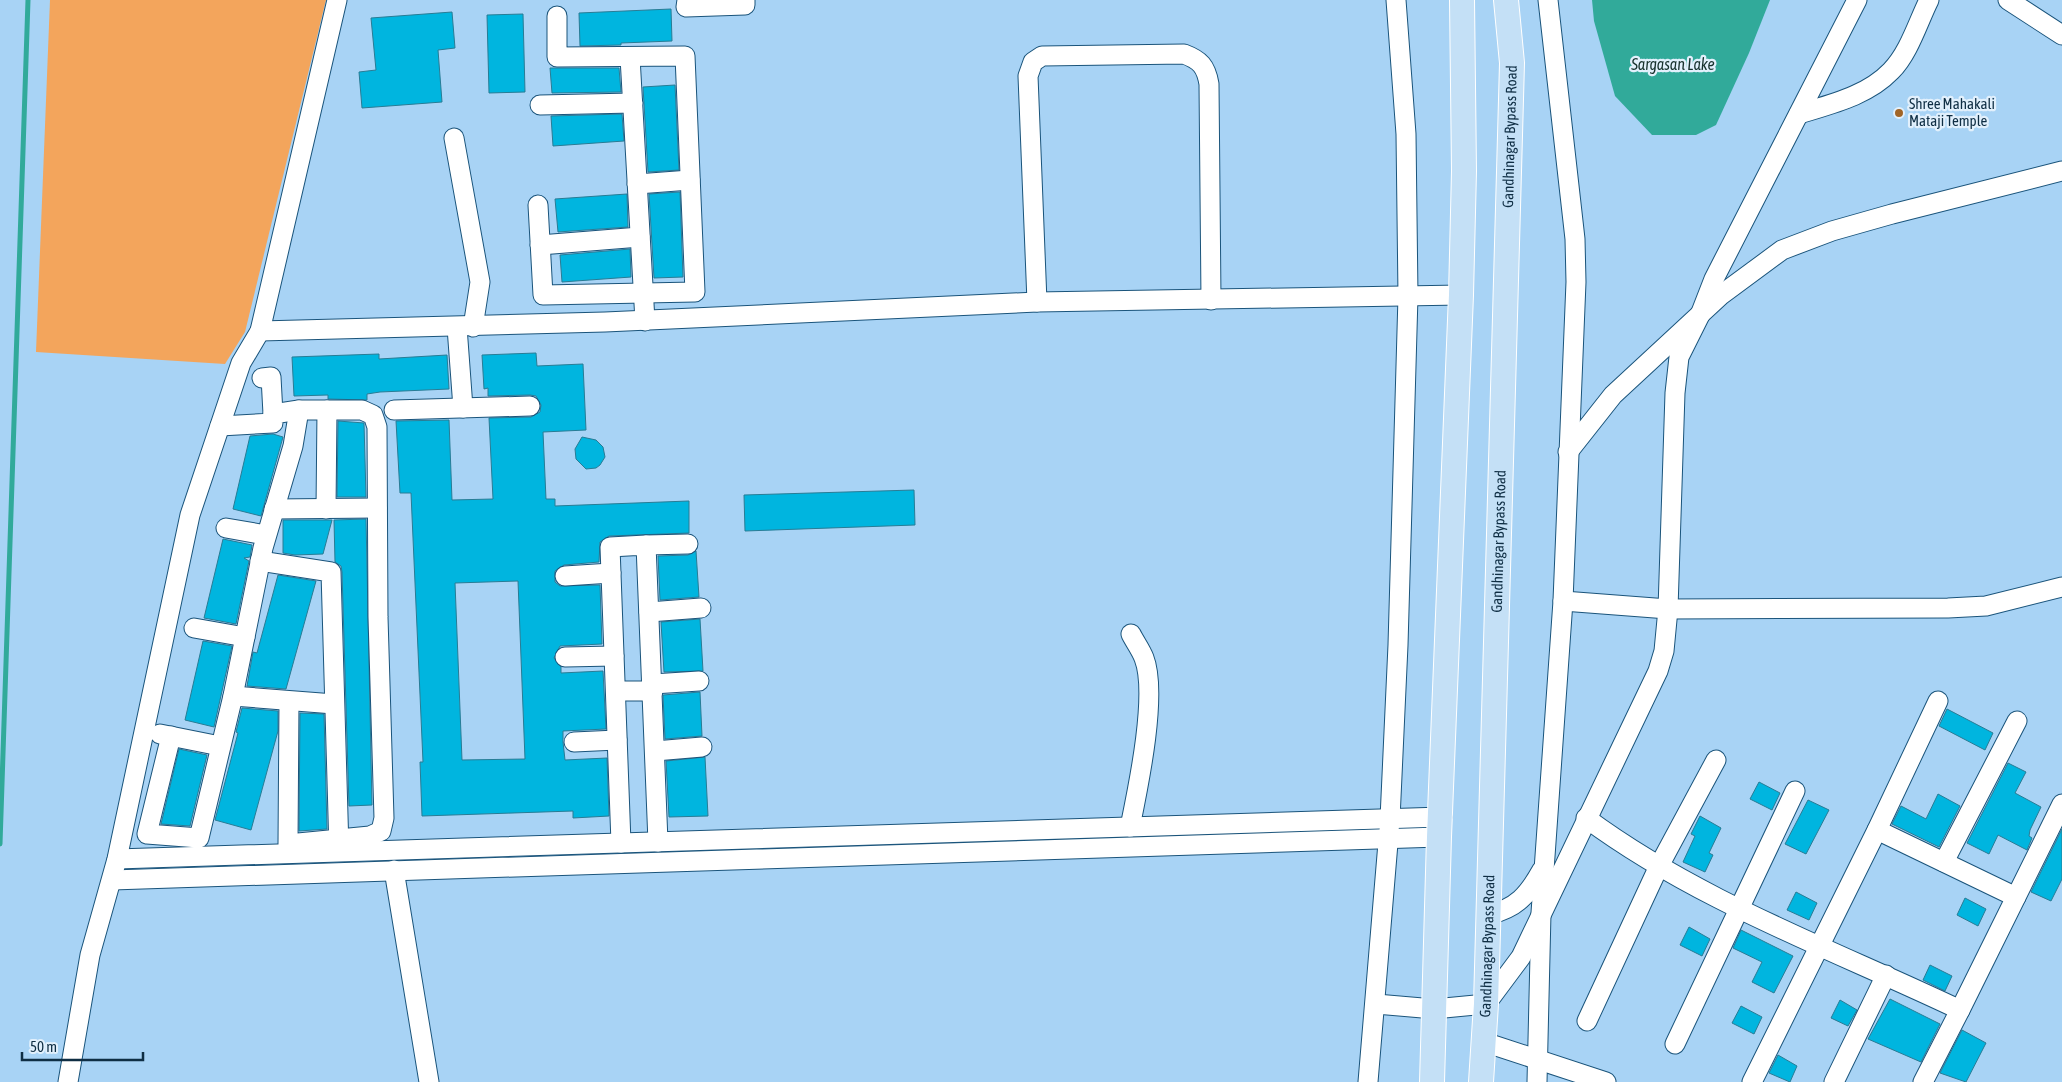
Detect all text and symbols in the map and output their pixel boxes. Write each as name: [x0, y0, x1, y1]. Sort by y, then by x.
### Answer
water label: Sargasan Lake: [1630, 55, 1715, 74]
street label: Gandhinagar Bypass Road: [1499, 65, 1520, 208]
place label: Shree Mahakali Mataji Temple: [1909, 95, 1995, 129]
marker: Shree Mahakali Mataji Temple: [1893, 107, 1905, 119]
street label: Gandhinagar Bypass Road: [1488, 470, 1509, 613]
street label: Gandhinagar Bypass Road: [1476, 875, 1498, 1018]
scale bar: [22, 1030, 144, 1062]
text: 50 m: [30, 1038, 57, 1055]

